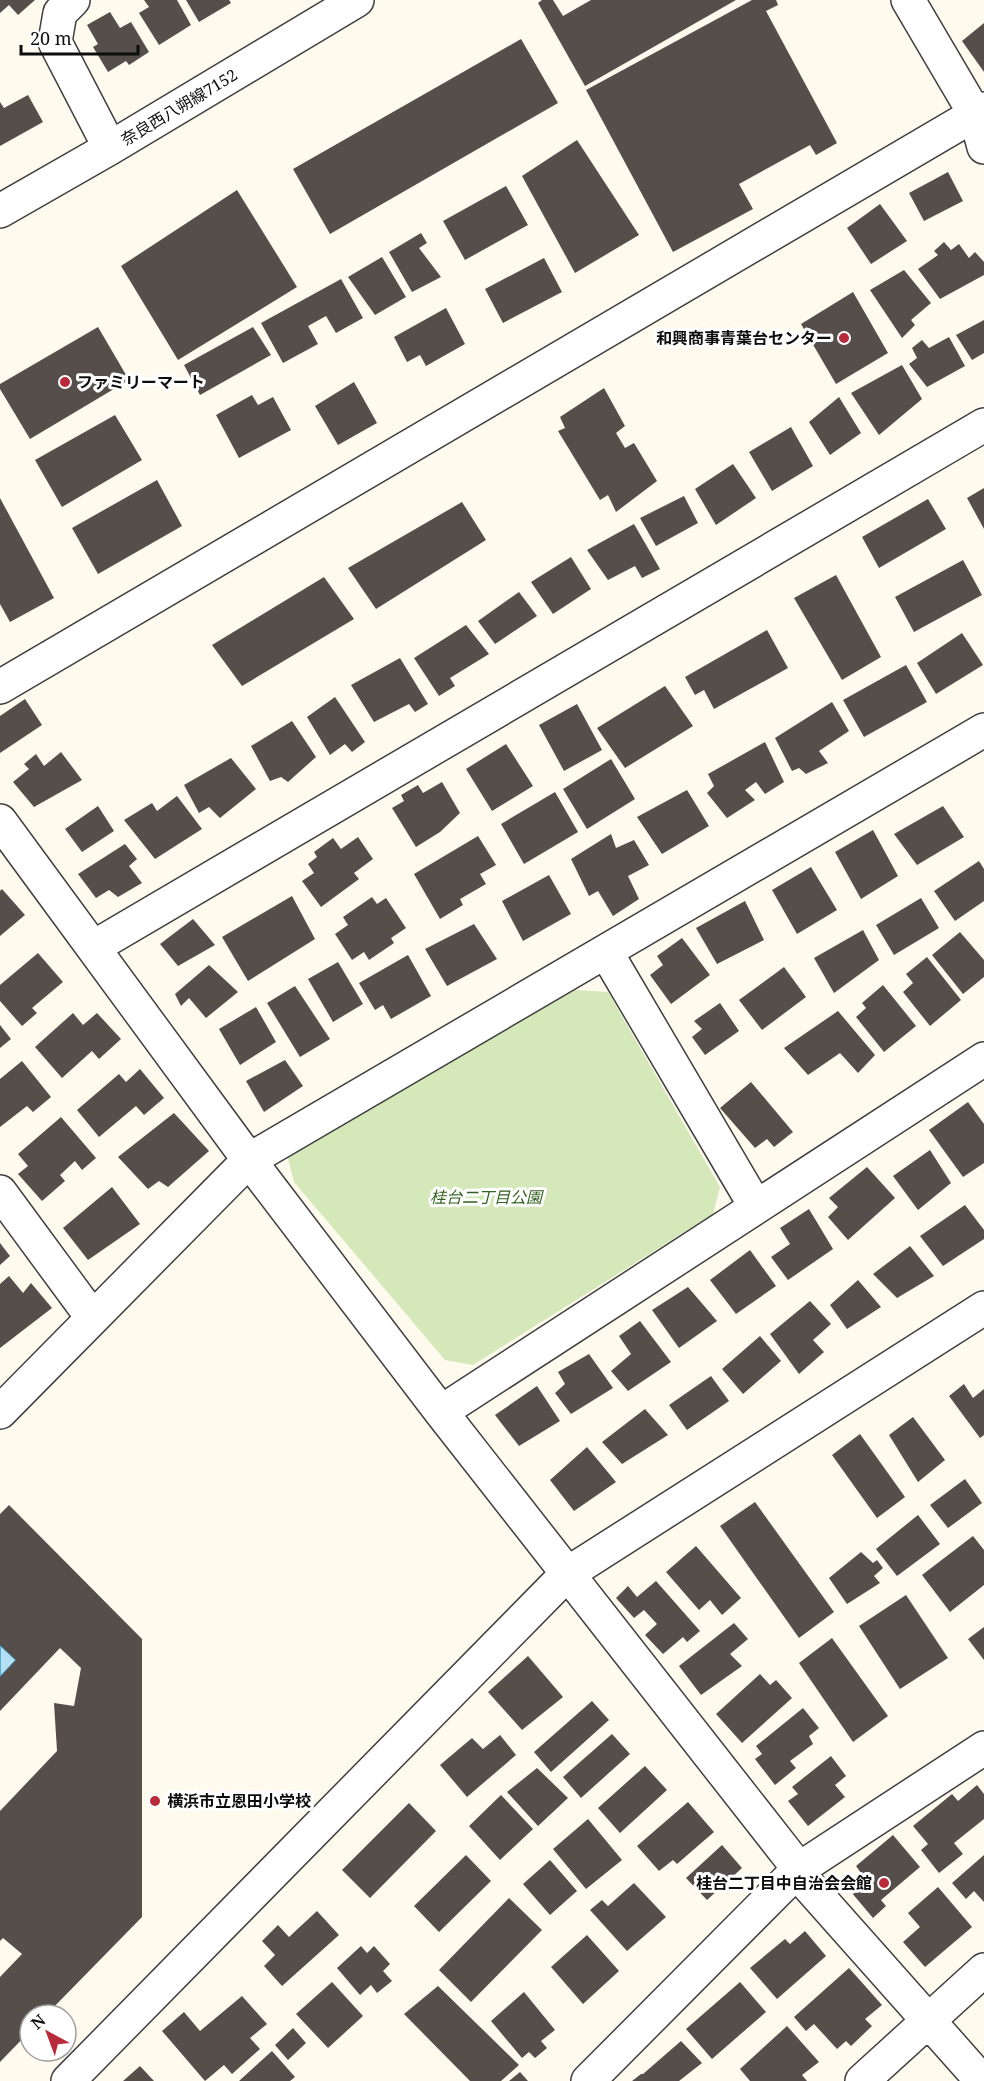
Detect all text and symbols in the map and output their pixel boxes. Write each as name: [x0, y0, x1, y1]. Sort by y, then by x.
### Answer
scale bar: [21, 18, 138, 56]
text: 20 m: [30, 26, 72, 50]
street label: 奈良西八朔線7152: [117, 64, 241, 150]
place label: 和興商事青葉台センター: [656, 327, 832, 349]
marker: 和興商事青葉台センター: [837, 331, 851, 345]
place label: ファミリーマート: [77, 371, 205, 393]
marker: ファミリーマート: [58, 375, 72, 389]
park label: 桂台二丁目公園: [430, 1186, 544, 1208]
place label: 横浜市立恩田小学校: [167, 1790, 311, 1812]
marker: 横浜市立恩田小学校: [148, 1794, 162, 1808]
place label: 桂台二丁目中自治会会館: [696, 1872, 872, 1894]
marker: 桂台二丁目中自治会会館: [877, 1876, 891, 1890]
north arrow: [18, 2003, 78, 2063]
text: N: [26, 2009, 50, 2034]

